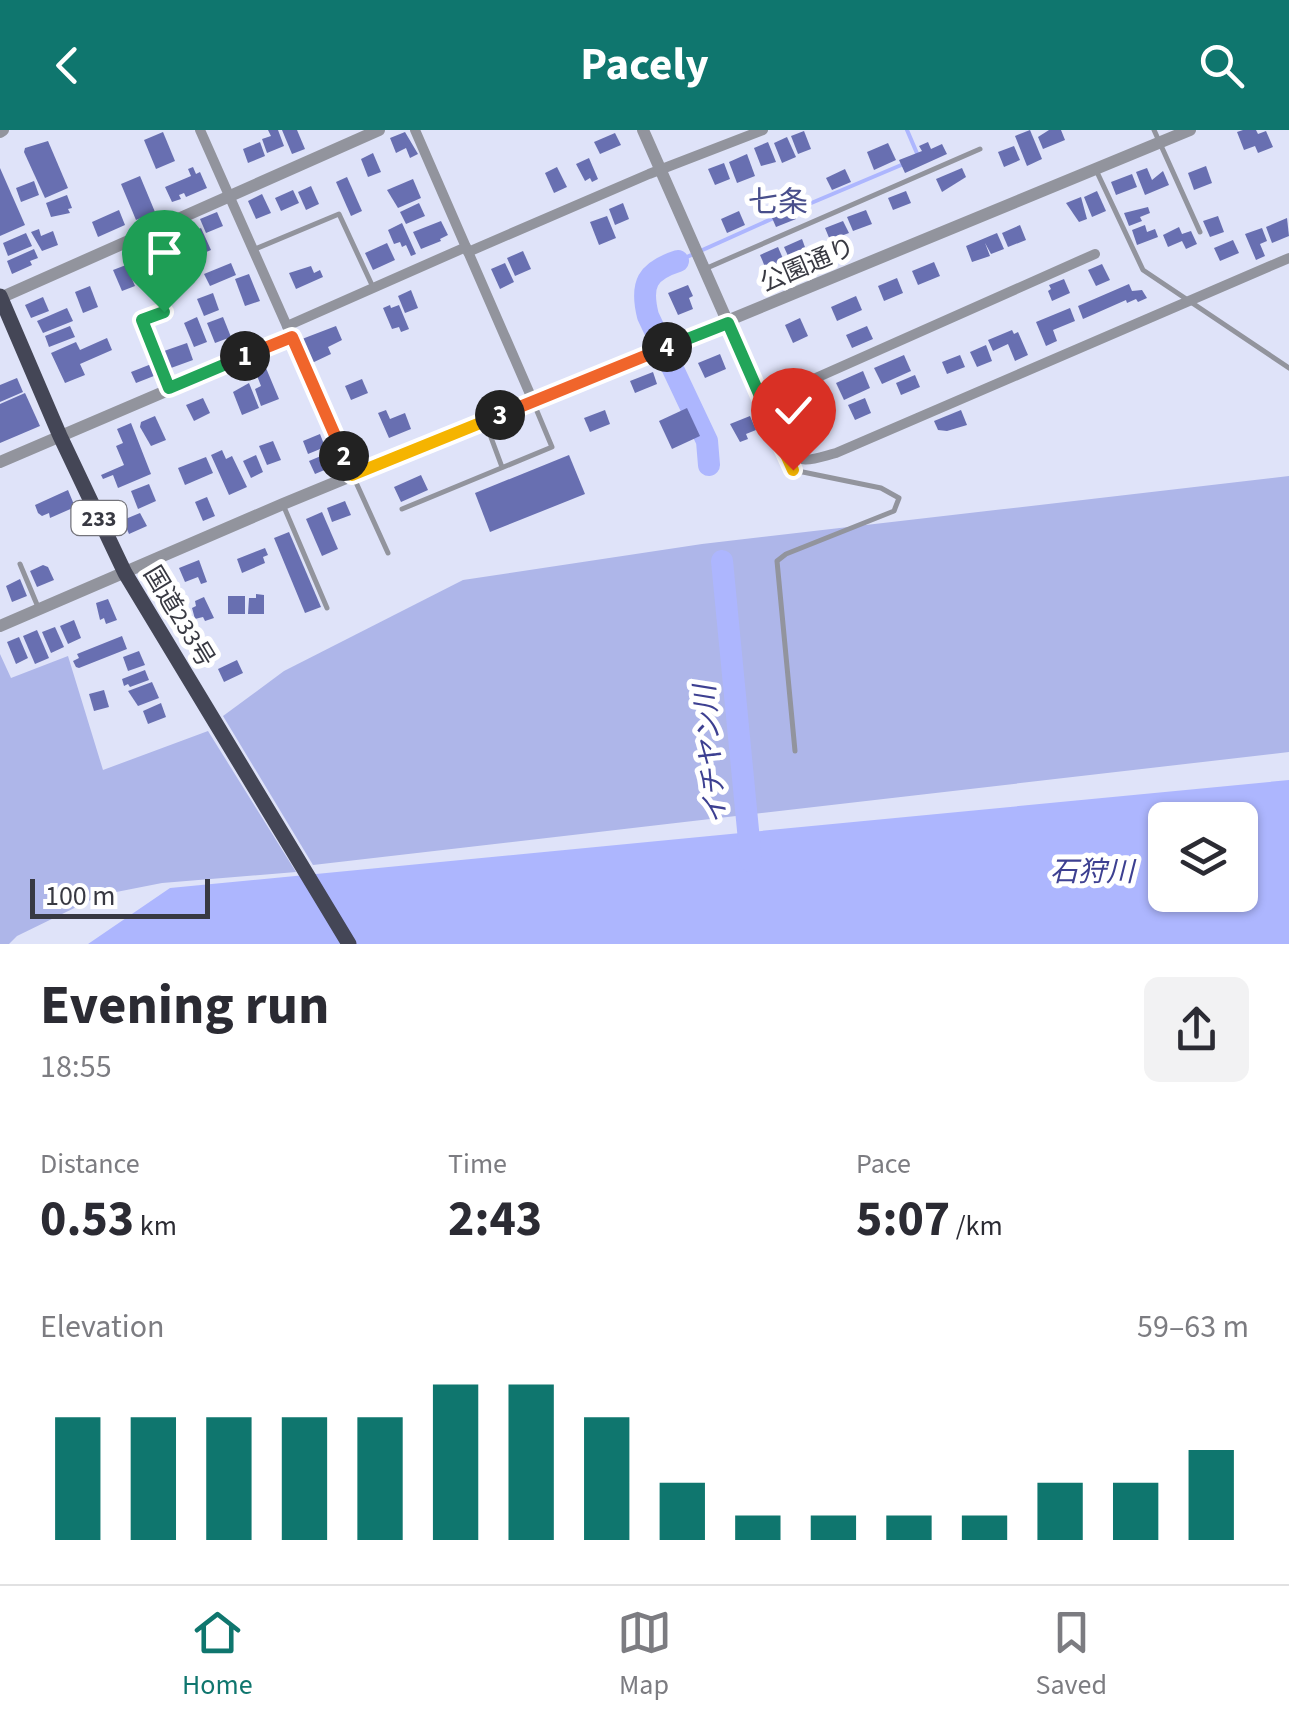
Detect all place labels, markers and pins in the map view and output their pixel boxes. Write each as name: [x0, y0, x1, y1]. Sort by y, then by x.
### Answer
pin: [122, 210, 207, 313]
pin: 4: [642, 322, 692, 372]
pin: 1: [220, 331, 270, 381]
pin: [751, 368, 836, 471]
pin: 3: [475, 390, 525, 440]
pin: 2: [319, 431, 369, 481]

